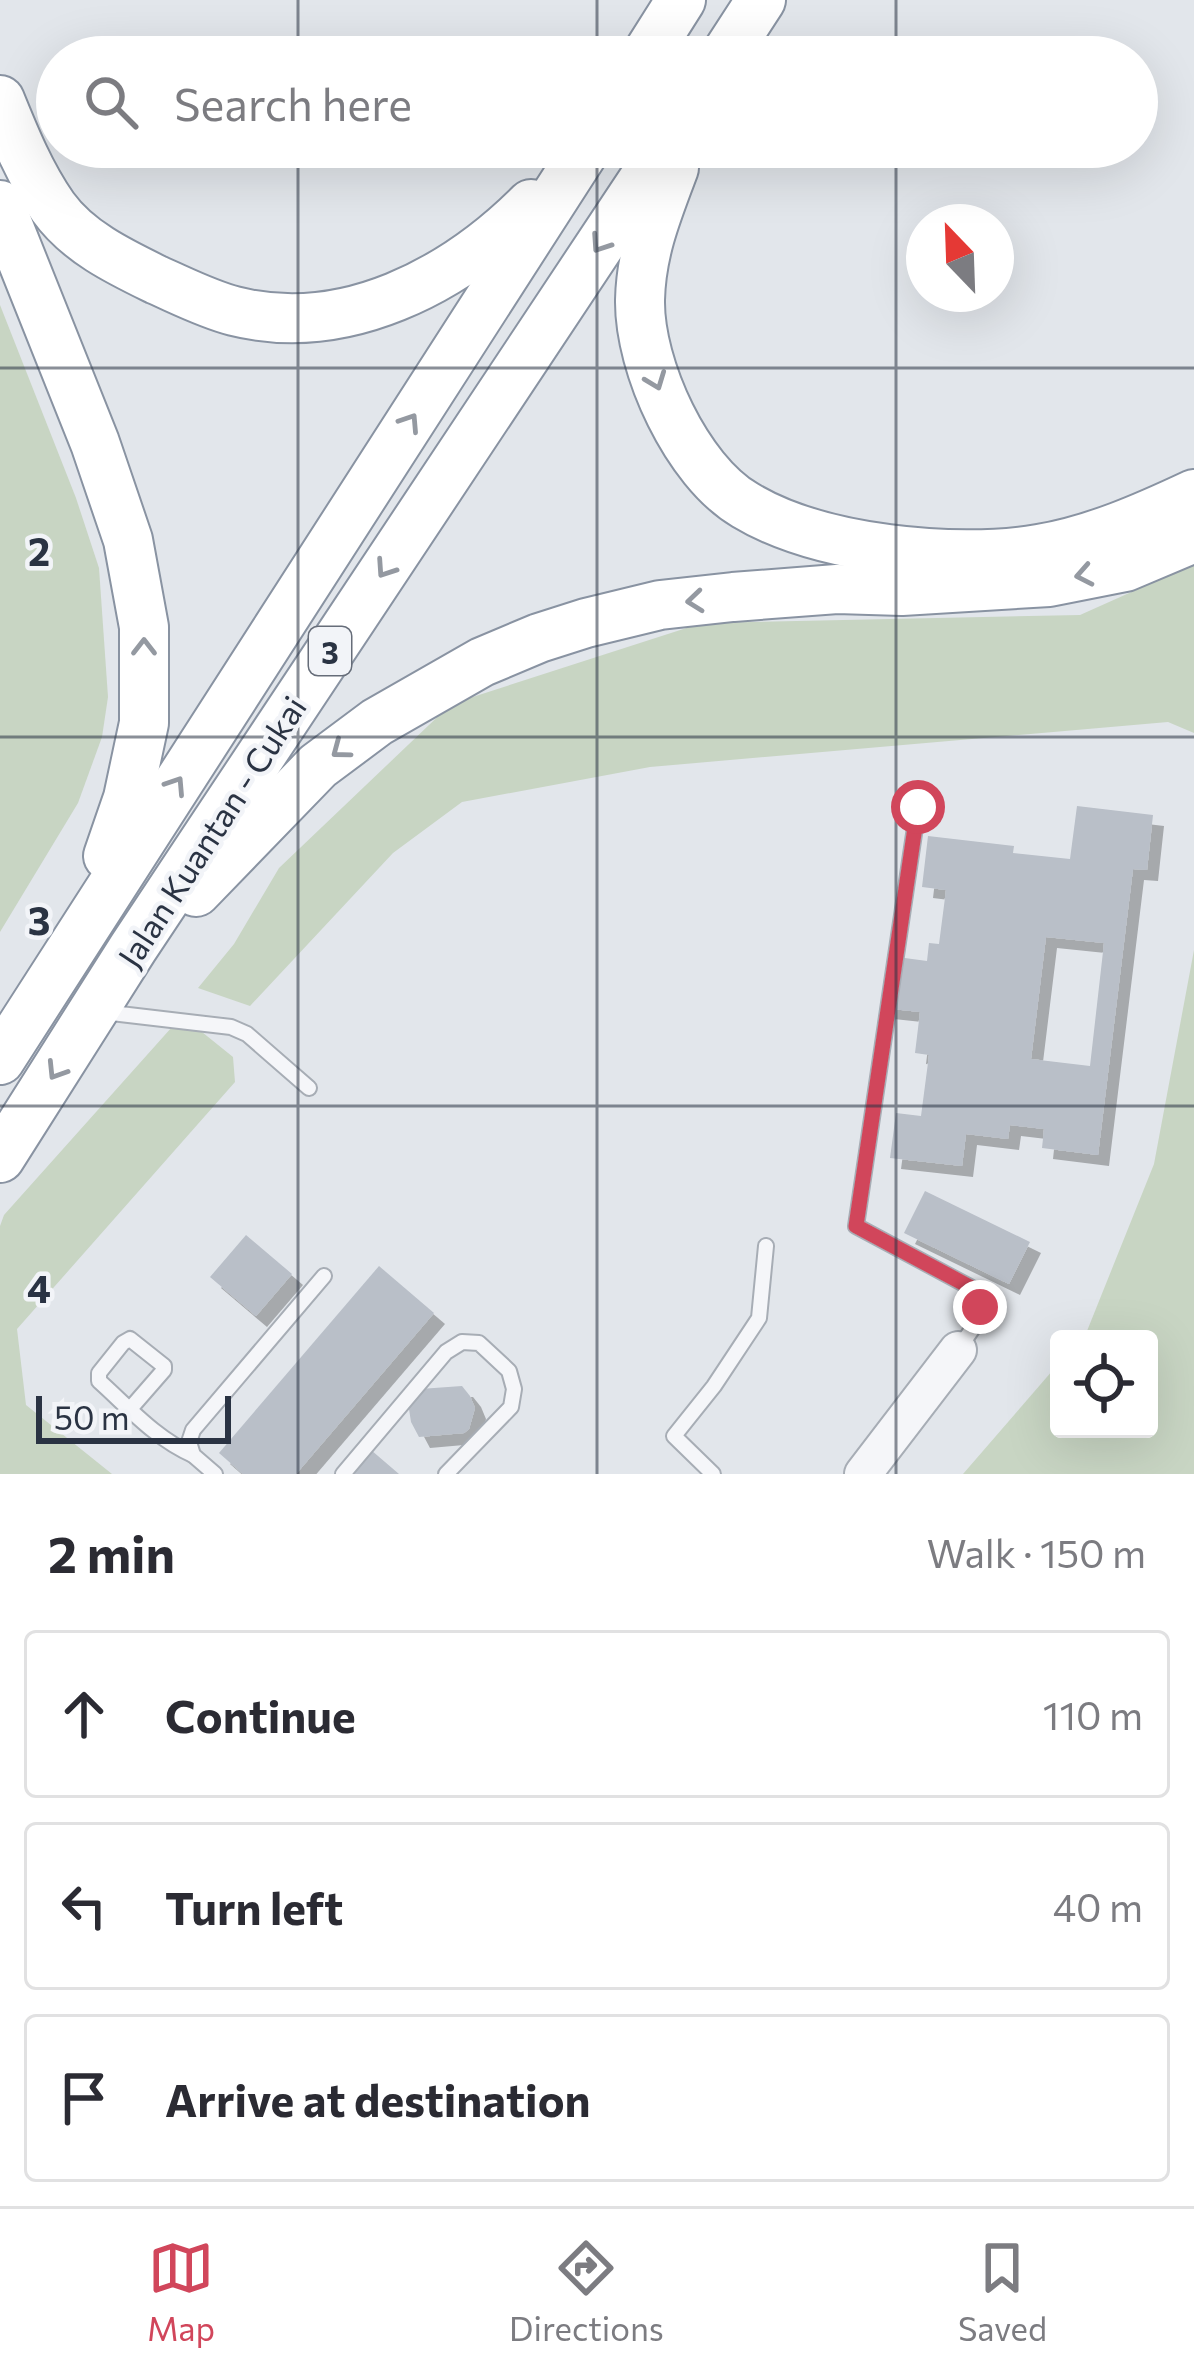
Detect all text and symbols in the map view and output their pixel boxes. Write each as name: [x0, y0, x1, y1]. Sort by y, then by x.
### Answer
search box: [36, 36, 1158, 168]
icon: search: [78, 69, 144, 135]
text: Search here: [174, 75, 412, 130]
north arrow: [906, 204, 1014, 312]
one-way arrow: [593, 231, 615, 253]
one-way arrow: [641, 369, 666, 390]
one-way arrow: [396, 413, 419, 435]
text: 2: [28, 526, 50, 574]
one-way arrow: [377, 556, 399, 578]
one-way arrow: [1074, 562, 1094, 587]
one-way arrow: [685, 588, 704, 613]
road number: 3: [309, 627, 351, 675]
one-way arrow: [131, 637, 157, 655]
street label: Jalan Kuantan - Cukai: [108, 688, 314, 974]
one-way arrow: [332, 736, 354, 757]
one-way arrow: [162, 776, 185, 798]
route start: [891, 780, 945, 834]
text: 3: [28, 895, 50, 943]
one-way arrow: [47, 1058, 70, 1080]
text: 4: [27, 1263, 51, 1311]
route end: [953, 1280, 1007, 1334]
map controls: [1050, 1330, 1158, 1438]
button: locate: [1050, 1330, 1158, 1438]
scale bar: [36, 1390, 231, 1443]
text: 50 m: [54, 1396, 130, 1437]
text: 2 min: [48, 1521, 175, 1584]
text: Walk · 150 m: [927, 1528, 1146, 1576]
icon: ahead: [51, 1681, 117, 1747]
text: Continue: [165, 1687, 356, 1742]
text: 110 m: [1043, 1690, 1143, 1738]
icon: left: [51, 1873, 117, 1939]
text: Turn left: [165, 1879, 343, 1934]
text: 40 m: [1053, 1882, 1143, 1930]
icon: arrive: [51, 2065, 117, 2131]
text: Arrive at destination: [165, 2071, 591, 2126]
tab: Map: [147, 2235, 215, 2348]
tab: Directions: [509, 2235, 664, 2348]
tab: Saved: [958, 2235, 1047, 2348]

